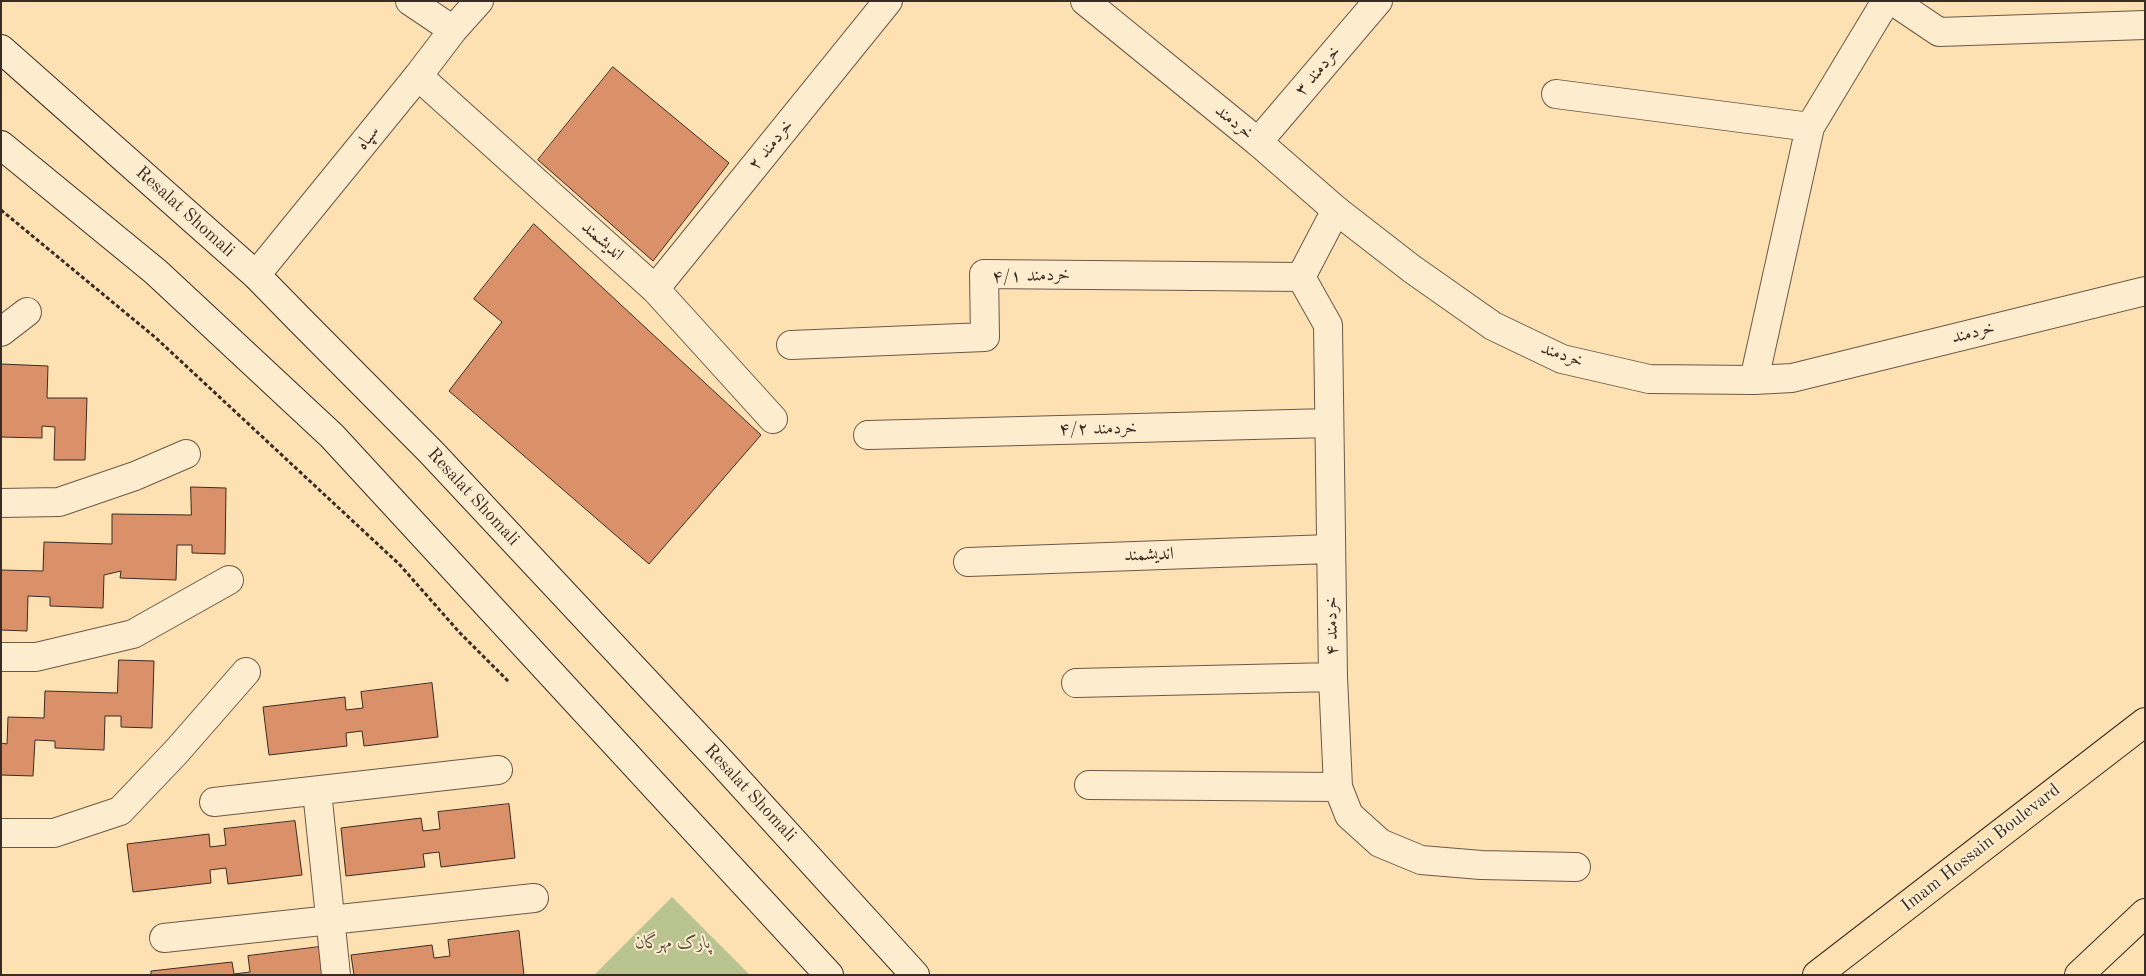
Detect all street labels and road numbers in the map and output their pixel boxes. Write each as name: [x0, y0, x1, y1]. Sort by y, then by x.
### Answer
street label: خردمند ۳: [1291, 41, 1345, 101]
street label: خردمند: [1210, 100, 1258, 144]
street label: خردمند ۲: [744, 115, 798, 175]
street label: سپاه: [352, 121, 384, 155]
street label: Resalat Shomali: [131, 162, 239, 262]
street label: اندیشمند: [576, 216, 628, 266]
street label: خردمند ۴/۱: [992, 264, 1070, 288]
street label: خردمند: [1949, 317, 1997, 349]
street label: خردمند: [1538, 338, 1586, 372]
street label: خردمند ۴/۲: [1059, 418, 1137, 440]
street label: Resalat Shomali: [422, 444, 524, 550]
street label: اندیشمند: [1124, 543, 1174, 567]
street label: خردمند ۴: [1321, 596, 1343, 656]
street label: Resalat Shomali: [699, 740, 801, 846]
street label: Imam Hossain Boulevard: [1897, 779, 2065, 917]

